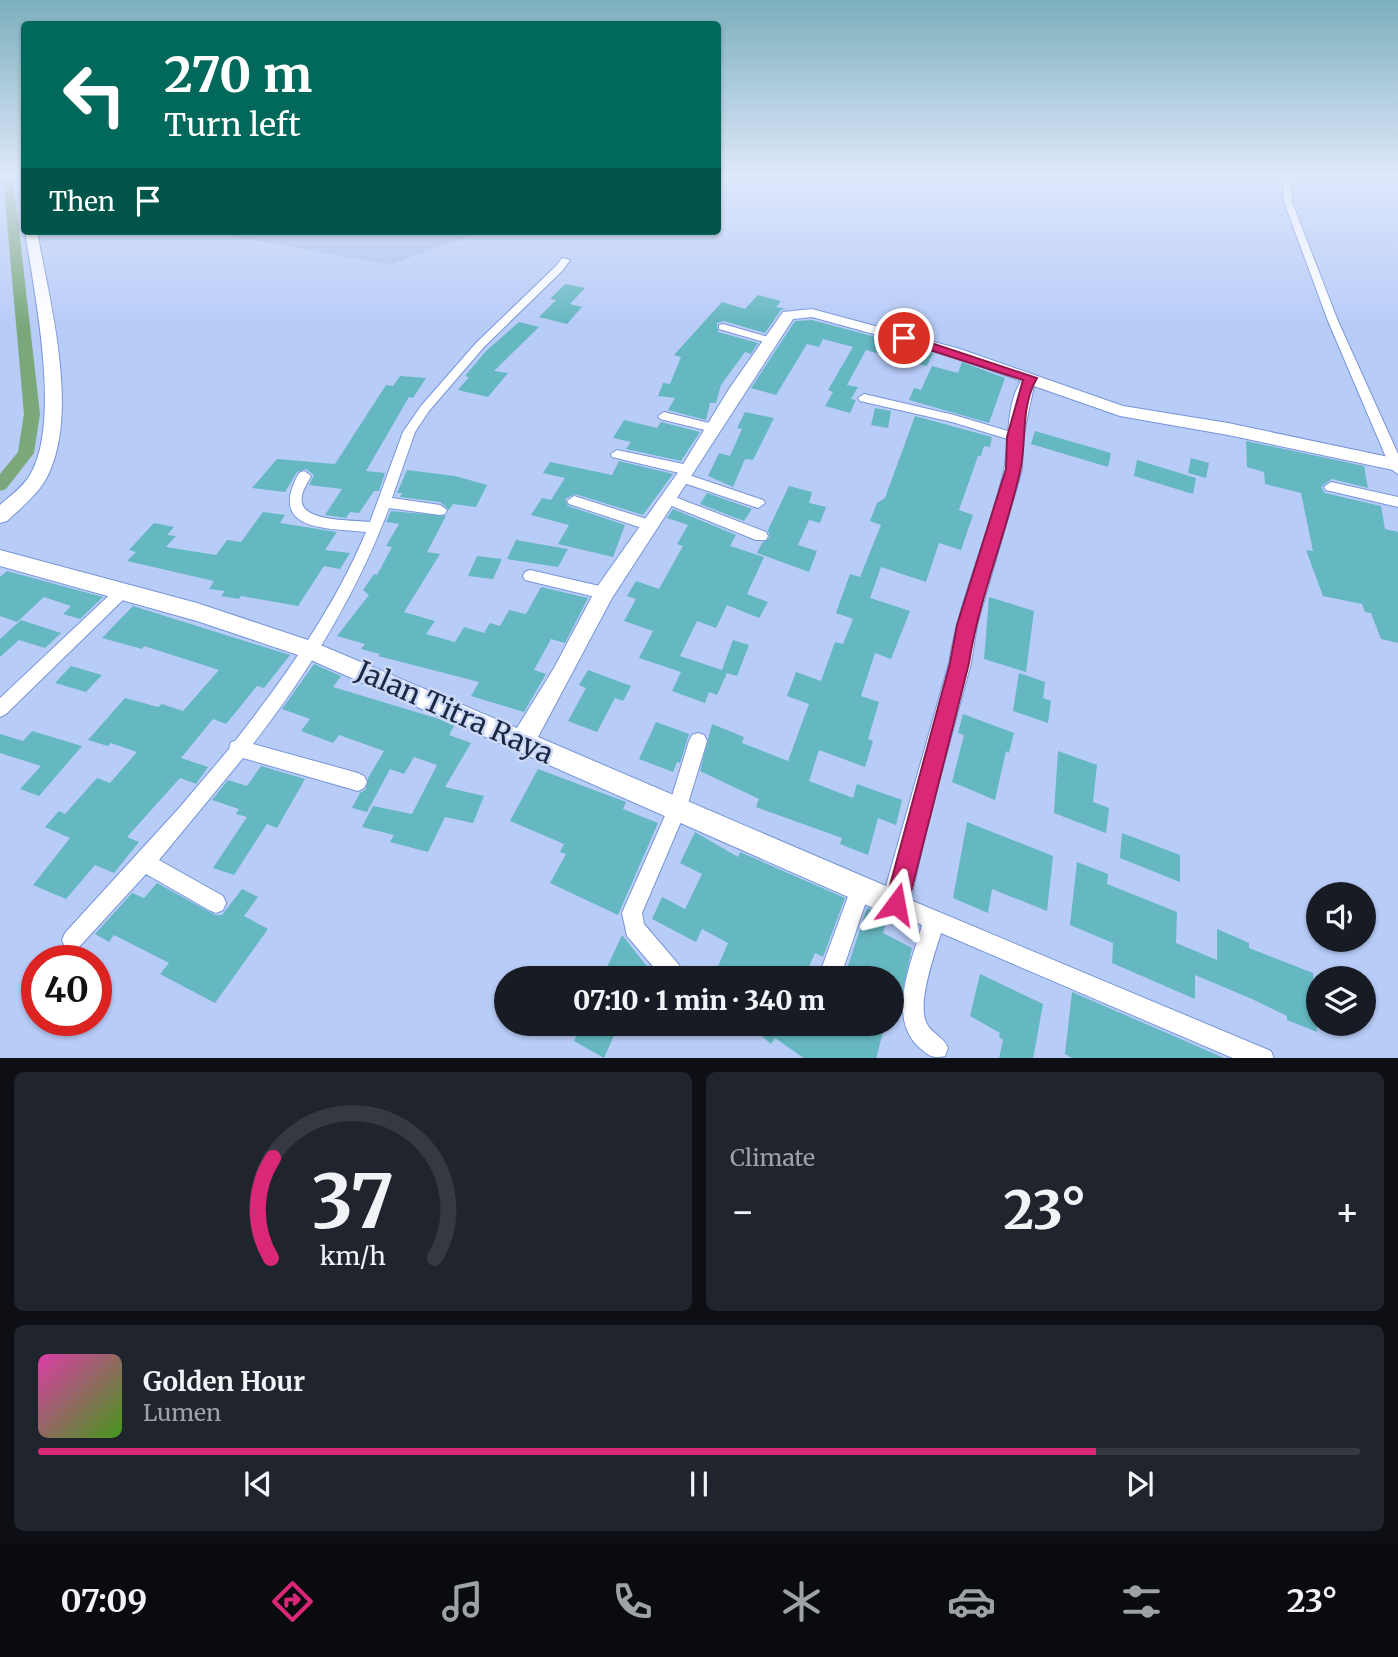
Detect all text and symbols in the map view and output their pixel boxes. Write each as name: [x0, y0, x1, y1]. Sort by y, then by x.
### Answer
text: 270 m: [164, 44, 312, 105]
icon: left: [49, 49, 140, 140]
text: Turn left: [164, 105, 301, 145]
icon: arrive: [129, 182, 167, 220]
text: Then: [49, 185, 115, 218]
pin: [874, 308, 934, 368]
icon: arrive: [885, 319, 923, 357]
street label: Jalan Titra Raya: [350, 652, 559, 772]
position arrow: [859, 867, 933, 941]
map controls: [1306, 882, 1376, 1036]
button: sound: [1306, 882, 1376, 952]
speed limit sign: 40: [21, 945, 112, 1036]
button: layers: [1306, 966, 1376, 1036]
text: 07:10 · 1 min · 340 m: [573, 984, 825, 1017]
text: Climate: [730, 1143, 815, 1172]
text: 37: [312, 1156, 394, 1248]
text: 23°: [1004, 1178, 1087, 1243]
text: −: [730, 1188, 755, 1235]
text: +: [1335, 1188, 1360, 1235]
text: km/h: [320, 1239, 386, 1271]
text: Golden Hour: [143, 1365, 305, 1398]
text: Lumen: [143, 1398, 221, 1427]
icon: previous: [239, 1465, 277, 1503]
icon: pause: [680, 1465, 718, 1503]
icon: next: [1121, 1465, 1159, 1503]
icon: directions: [268, 1577, 317, 1626]
icon: music: [438, 1577, 487, 1626]
icon: phone: [608, 1577, 657, 1626]
icon: climate: [777, 1577, 826, 1626]
icon: car: [947, 1577, 996, 1626]
icon: filters: [1117, 1577, 1166, 1626]
text: 07:09: [60, 1581, 147, 1621]
text: 23°: [1287, 1581, 1338, 1621]

